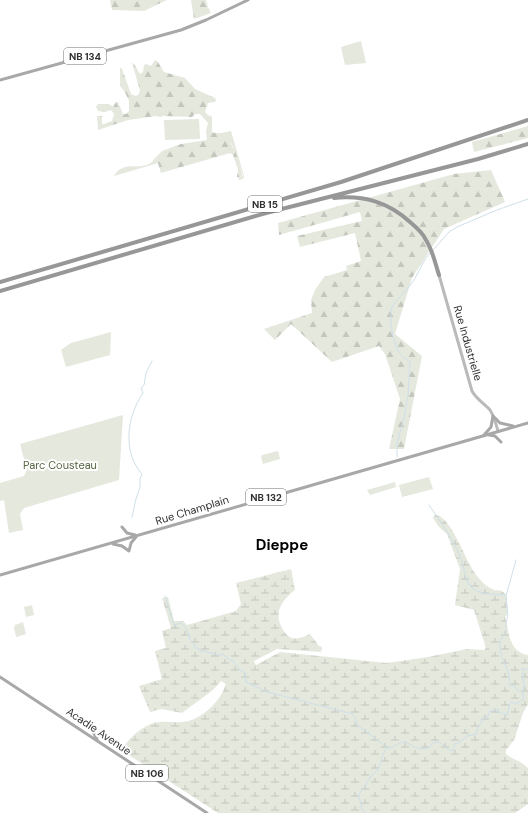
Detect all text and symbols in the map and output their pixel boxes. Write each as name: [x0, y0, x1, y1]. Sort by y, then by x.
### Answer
road number: NB 134: [64, 48, 106, 64]
road number: NB 15: [248, 196, 282, 212]
street label: Rue Industrielle: [451, 304, 485, 382]
park label: Parc Cousteau: [23, 458, 97, 472]
road number: NB 132: [246, 489, 286, 505]
street label: Rue Champlain: [153, 492, 231, 528]
district label: Dieppe: [256, 535, 308, 555]
street label: Acadie Avenue: [64, 704, 134, 758]
road number: NB 106: [126, 765, 168, 781]

